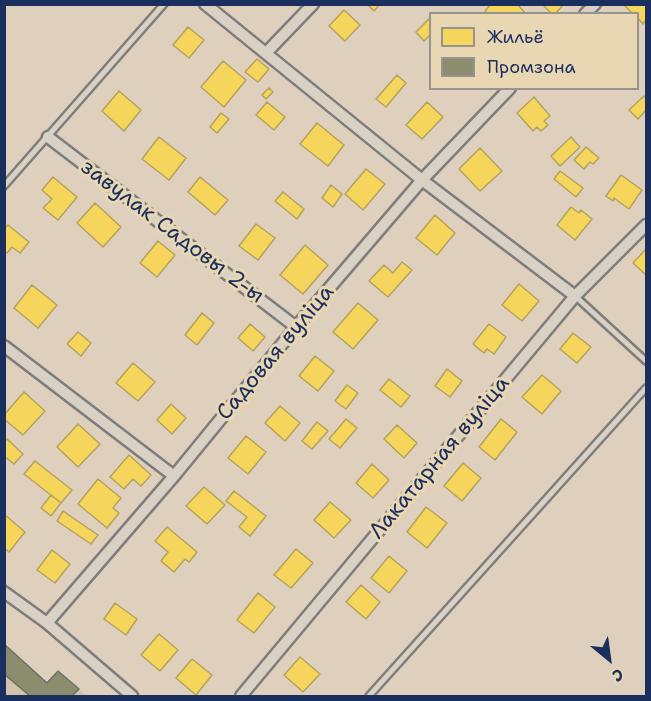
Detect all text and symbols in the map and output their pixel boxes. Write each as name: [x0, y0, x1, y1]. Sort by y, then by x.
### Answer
legend: [429, 12, 639, 90]
text: Жильё: [487, 25, 544, 49]
text: Промзона: [487, 55, 576, 79]
street label: завулак Садовы 2-ы: [75, 154, 269, 310]
street label: Садовая вуліца: [212, 280, 340, 426]
street label: Лакатарная вуліца: [364, 371, 516, 545]
north arrow: [579, 629, 639, 689]
text: С: [609, 664, 627, 687]

